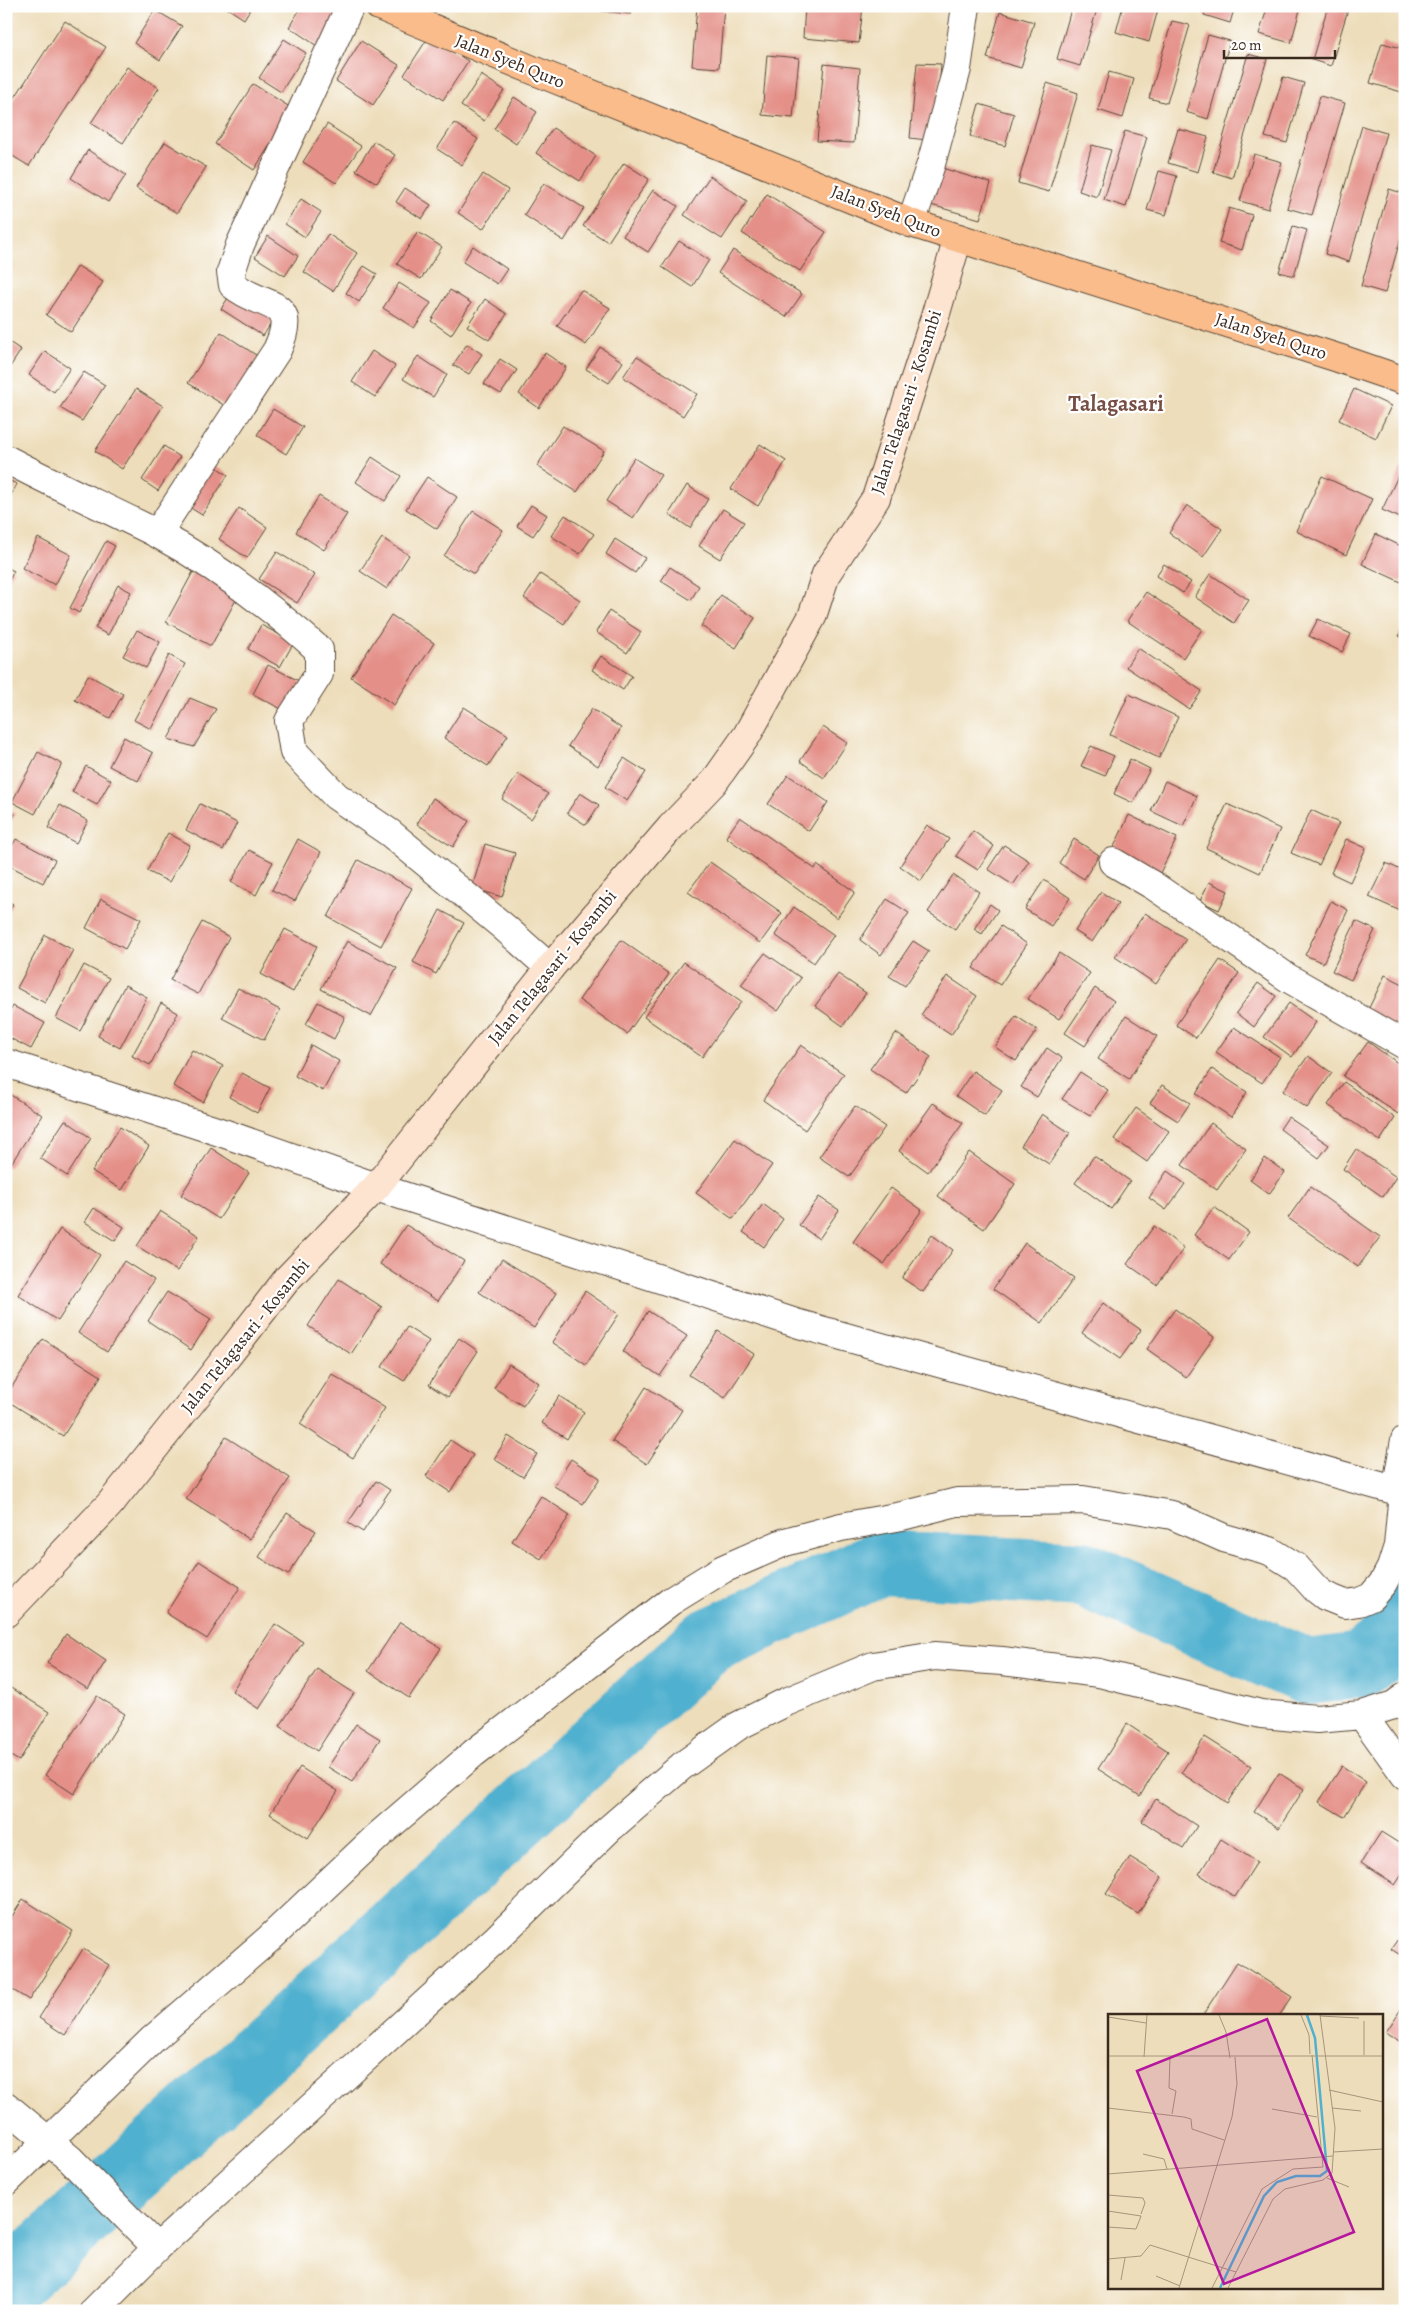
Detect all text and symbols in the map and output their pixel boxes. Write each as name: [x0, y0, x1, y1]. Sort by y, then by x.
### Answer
street label: Jalan Syeh Quro: [452, 28, 568, 94]
scale bar: [1224, 28, 1335, 60]
text: 20 m: [1231, 35, 1262, 55]
street label: Jalan Syeh Quro: [828, 179, 945, 243]
street label: Jalan Telagasari - Kosambi: [865, 307, 947, 497]
street label: Jalan Syeh Quro: [1212, 307, 1330, 365]
district label: Talagasari: [1068, 389, 1164, 419]
street label: Jalan Telagasari - Kosambi: [482, 885, 622, 1049]
street label: Jalan Telagasari - Kosambi: [175, 1254, 315, 1418]
inset map: [1108, 2014, 1384, 2290]

